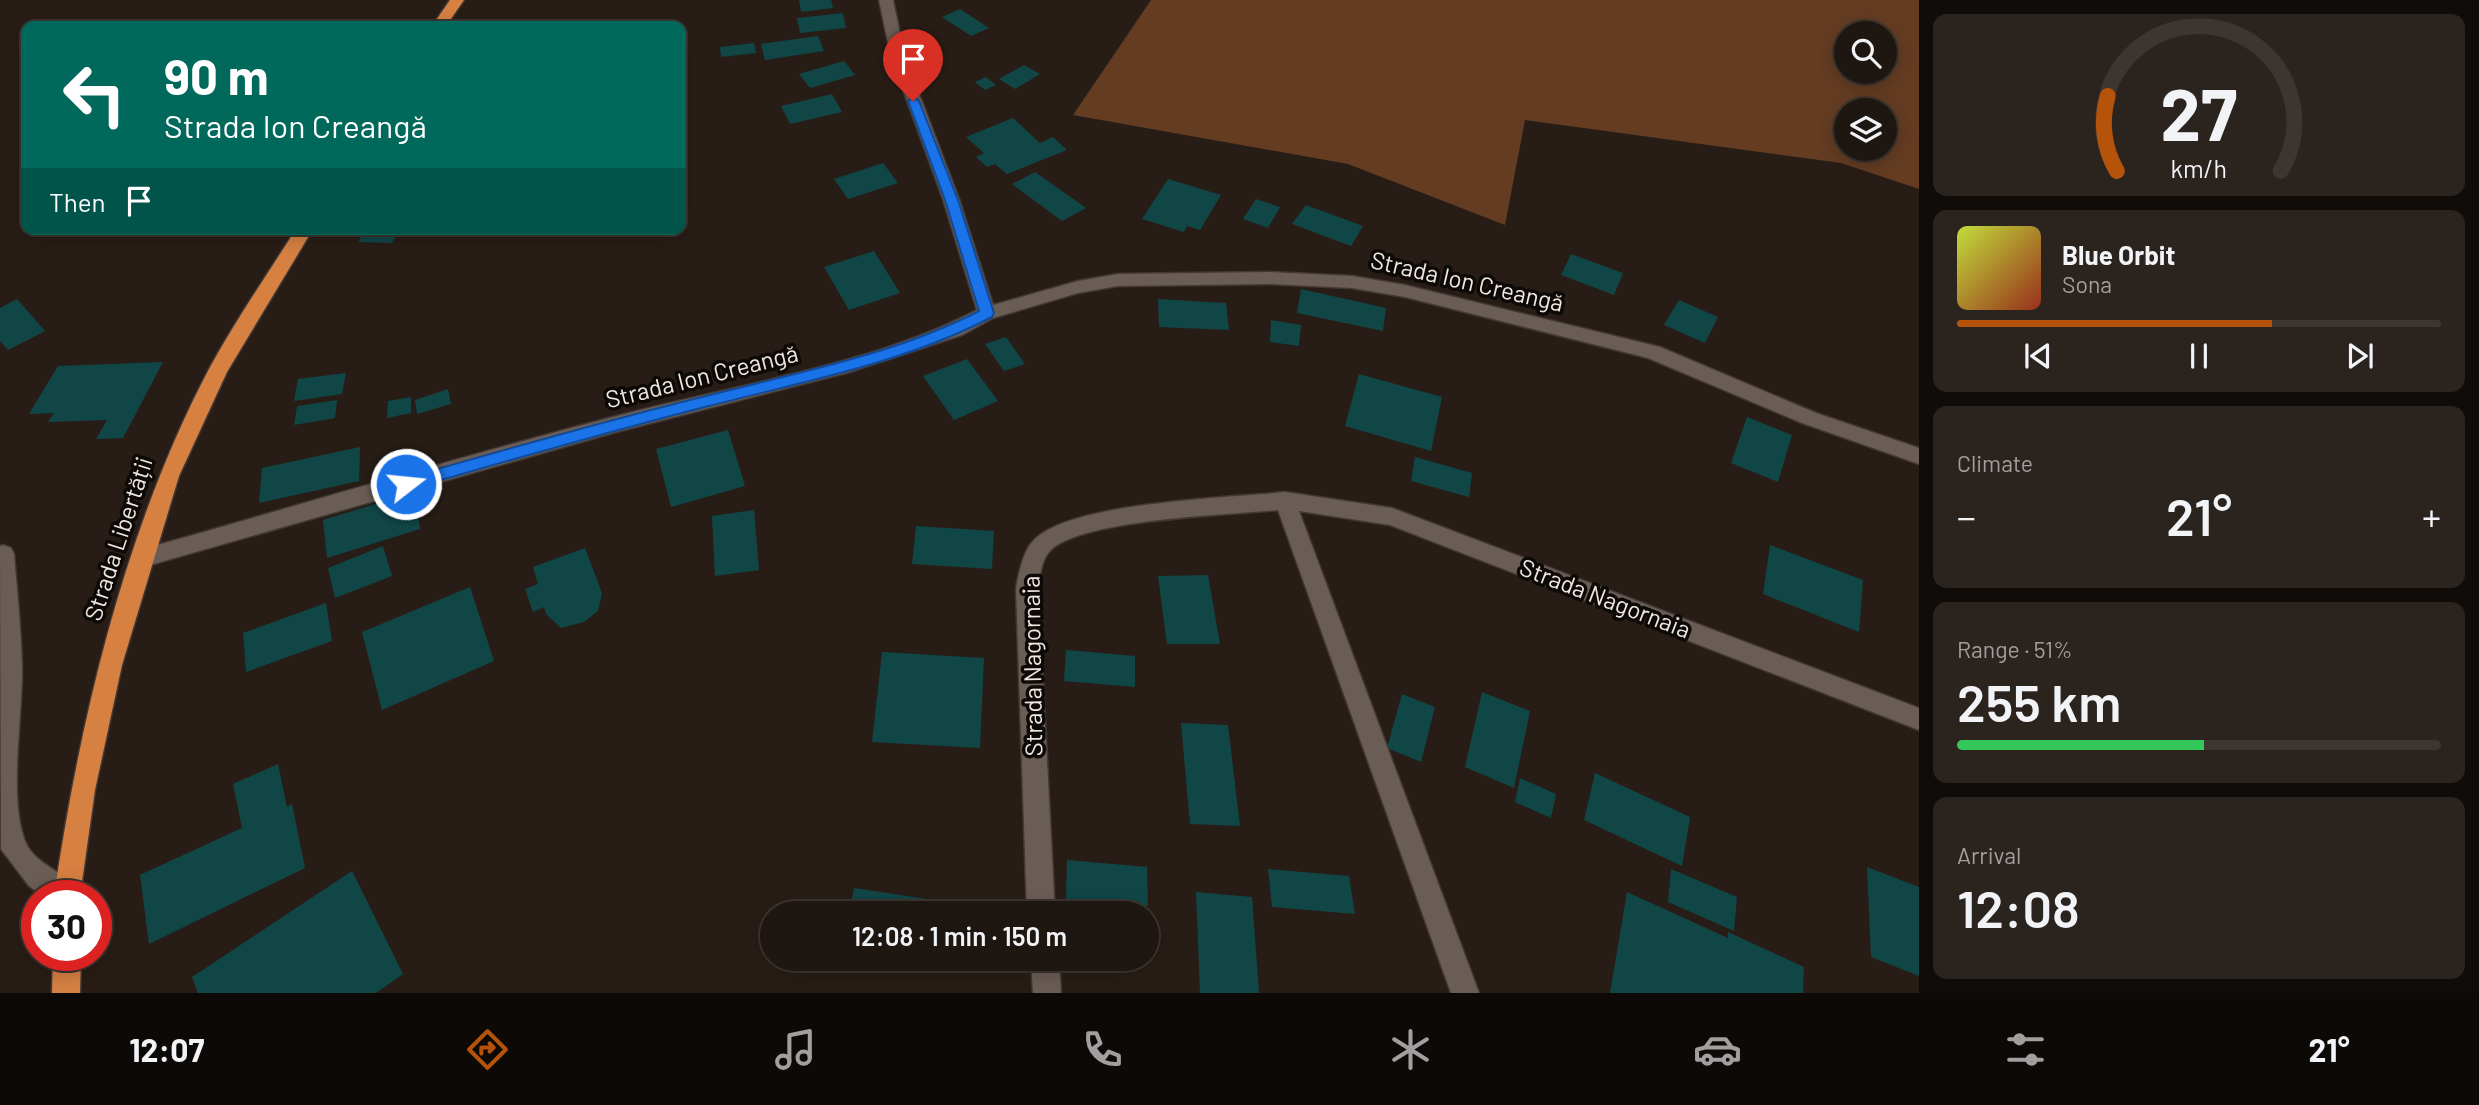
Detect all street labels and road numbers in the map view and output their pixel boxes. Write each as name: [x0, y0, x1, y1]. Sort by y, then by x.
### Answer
street label: Strada Ion Creangă: [1368, 244, 1567, 317]
street label: Strada Ion Creangă: [603, 338, 801, 413]
street label: Strada Libertății: [77, 453, 158, 624]
street label: Strada Nagornaia: [1516, 552, 1695, 643]
street label: Strada Nagornaia: [1015, 575, 1048, 757]

